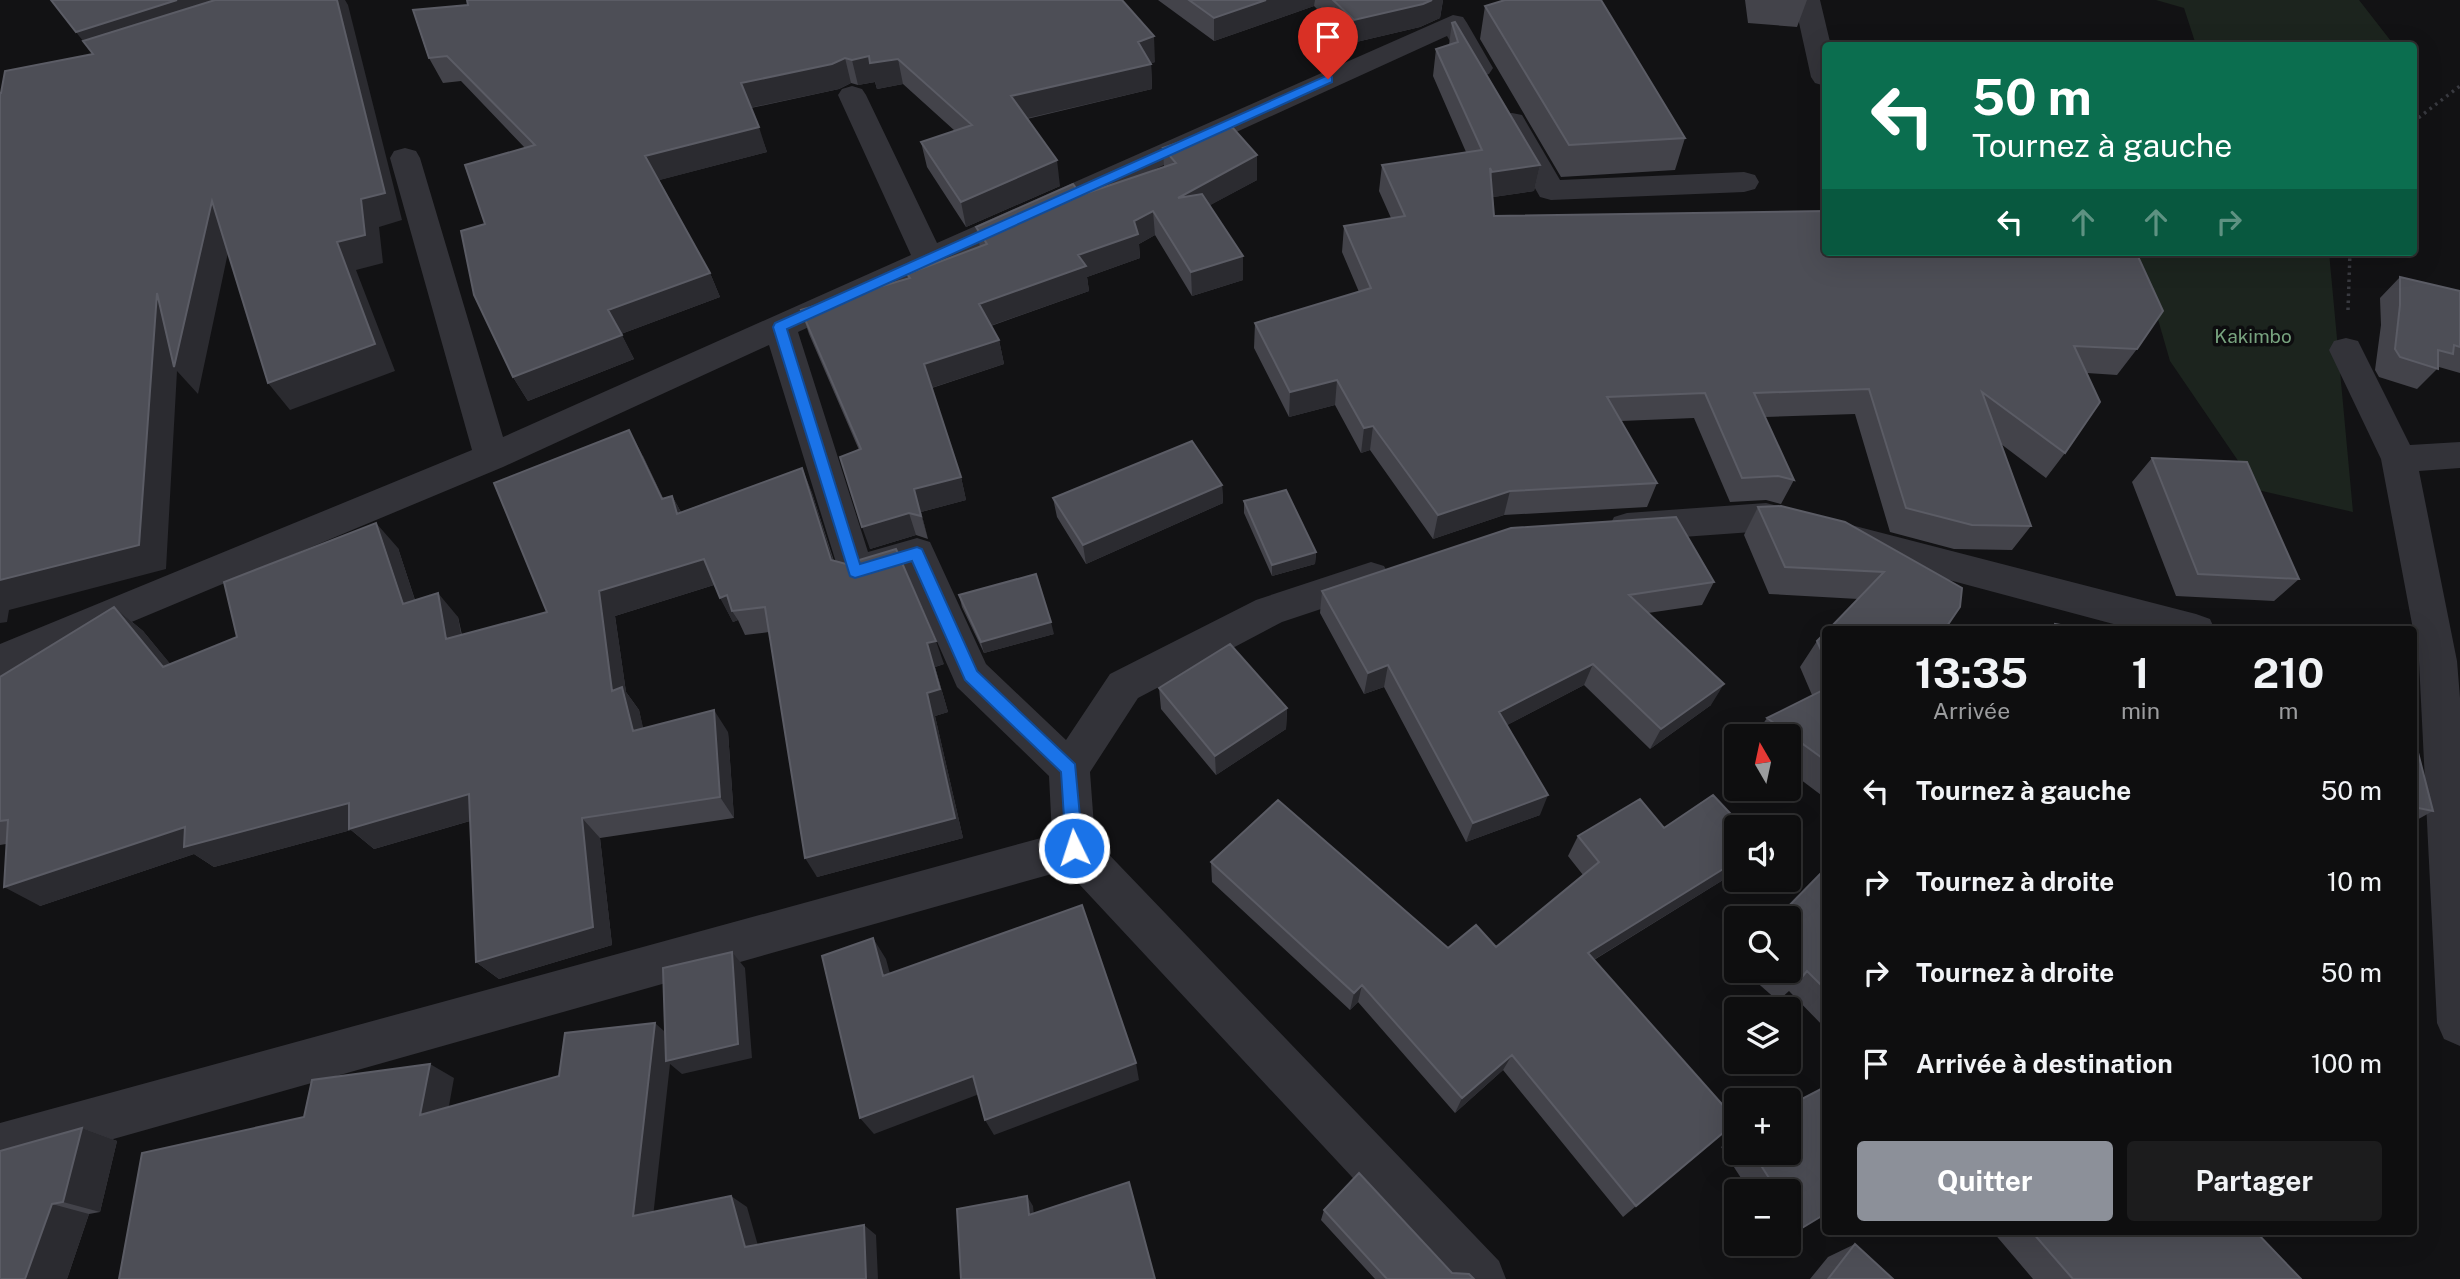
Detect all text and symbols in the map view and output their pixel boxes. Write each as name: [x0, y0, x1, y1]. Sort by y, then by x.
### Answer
pin: [1298, 7, 1358, 79]
icon: arrive: [1309, 18, 1347, 56]
text: 50 m: [1972, 68, 2092, 126]
icon: left: [1857, 70, 1948, 161]
text: Tournez à gauche: [1972, 127, 2232, 164]
icon: left: [1991, 203, 2029, 241]
icon: ahead: [2064, 203, 2102, 241]
icon: ahead: [2137, 203, 2175, 241]
icon: right: [2210, 203, 2248, 241]
park label: Kakimbo: [2214, 325, 2292, 347]
text: 13:35: [1915, 648, 2028, 697]
text: 1: [2131, 648, 2149, 697]
text: 210: [2253, 648, 2324, 697]
text: Arrivée: [1933, 697, 2010, 724]
text: min: [2121, 697, 2160, 724]
text: m: [2279, 697, 2298, 724]
north arrow: [1724, 724, 1801, 802]
map controls: [1724, 724, 1801, 1256]
icon: left: [1857, 772, 1895, 810]
text: Tournez à gauche: [1916, 775, 2131, 806]
text: 50 m: [2321, 775, 2382, 806]
position arrow: [1037, 811, 1111, 885]
button: sound: [1724, 815, 1801, 892]
icon: right: [1857, 863, 1895, 901]
text: Tournez à droite: [1916, 866, 2114, 897]
text: 10 m: [2327, 866, 2382, 897]
button: search: [1724, 906, 1801, 983]
icon: right: [1857, 954, 1895, 992]
text: Tournez à droite: [1916, 957, 2114, 988]
text: 50 m: [2321, 957, 2382, 988]
button: layers: [1724, 997, 1801, 1074]
icon: arrive: [1857, 1045, 1895, 1083]
text: Arrivée à destination: [1916, 1048, 2173, 1079]
text: 100 m: [2311, 1048, 2382, 1079]
button: +: [1724, 1088, 1801, 1165]
button: Quitter: [1857, 1141, 2113, 1221]
button: Partager: [2127, 1141, 2382, 1221]
button: −: [1724, 1179, 1801, 1256]

